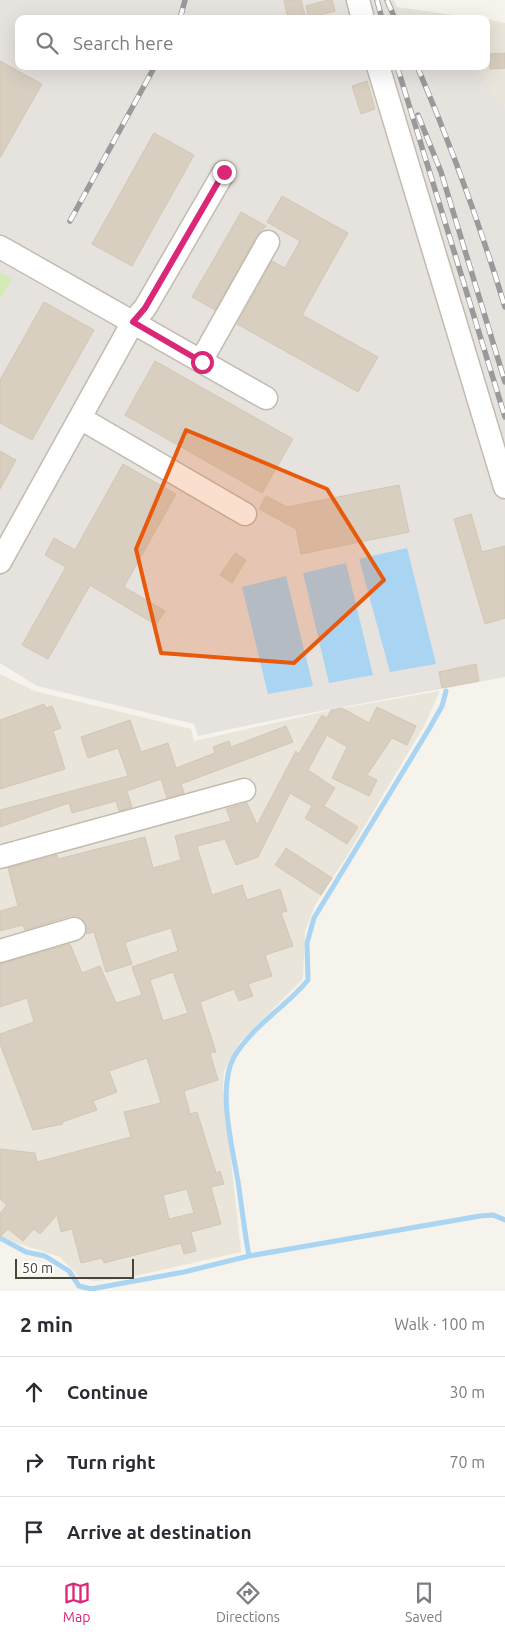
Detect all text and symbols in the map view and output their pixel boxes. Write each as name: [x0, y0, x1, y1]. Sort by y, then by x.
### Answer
search box: [15, 15, 490, 70]
icon: search: [33, 29, 61, 57]
text: Search here: [73, 32, 173, 54]
route end: [213, 161, 236, 184]
route start: [191, 351, 214, 374]
scale bar: [15, 1256, 134, 1279]
text: 50 m: [22, 1260, 53, 1276]
text: 2 min: [20, 1312, 73, 1336]
text: Walk · 100 m: [394, 1315, 485, 1333]
icon: ahead: [20, 1378, 48, 1406]
text: Continue: [67, 1381, 148, 1403]
text: 30 m: [449, 1383, 485, 1401]
icon: right: [20, 1448, 48, 1476]
text: Turn right: [67, 1451, 155, 1473]
text: 70 m: [449, 1453, 485, 1471]
icon: arrive: [20, 1518, 48, 1546]
text: Arrive at destination: [67, 1521, 252, 1543]
tab: Map: [63, 1579, 91, 1625]
tab: Directions: [216, 1579, 280, 1625]
tab: Saved: [405, 1579, 442, 1625]

